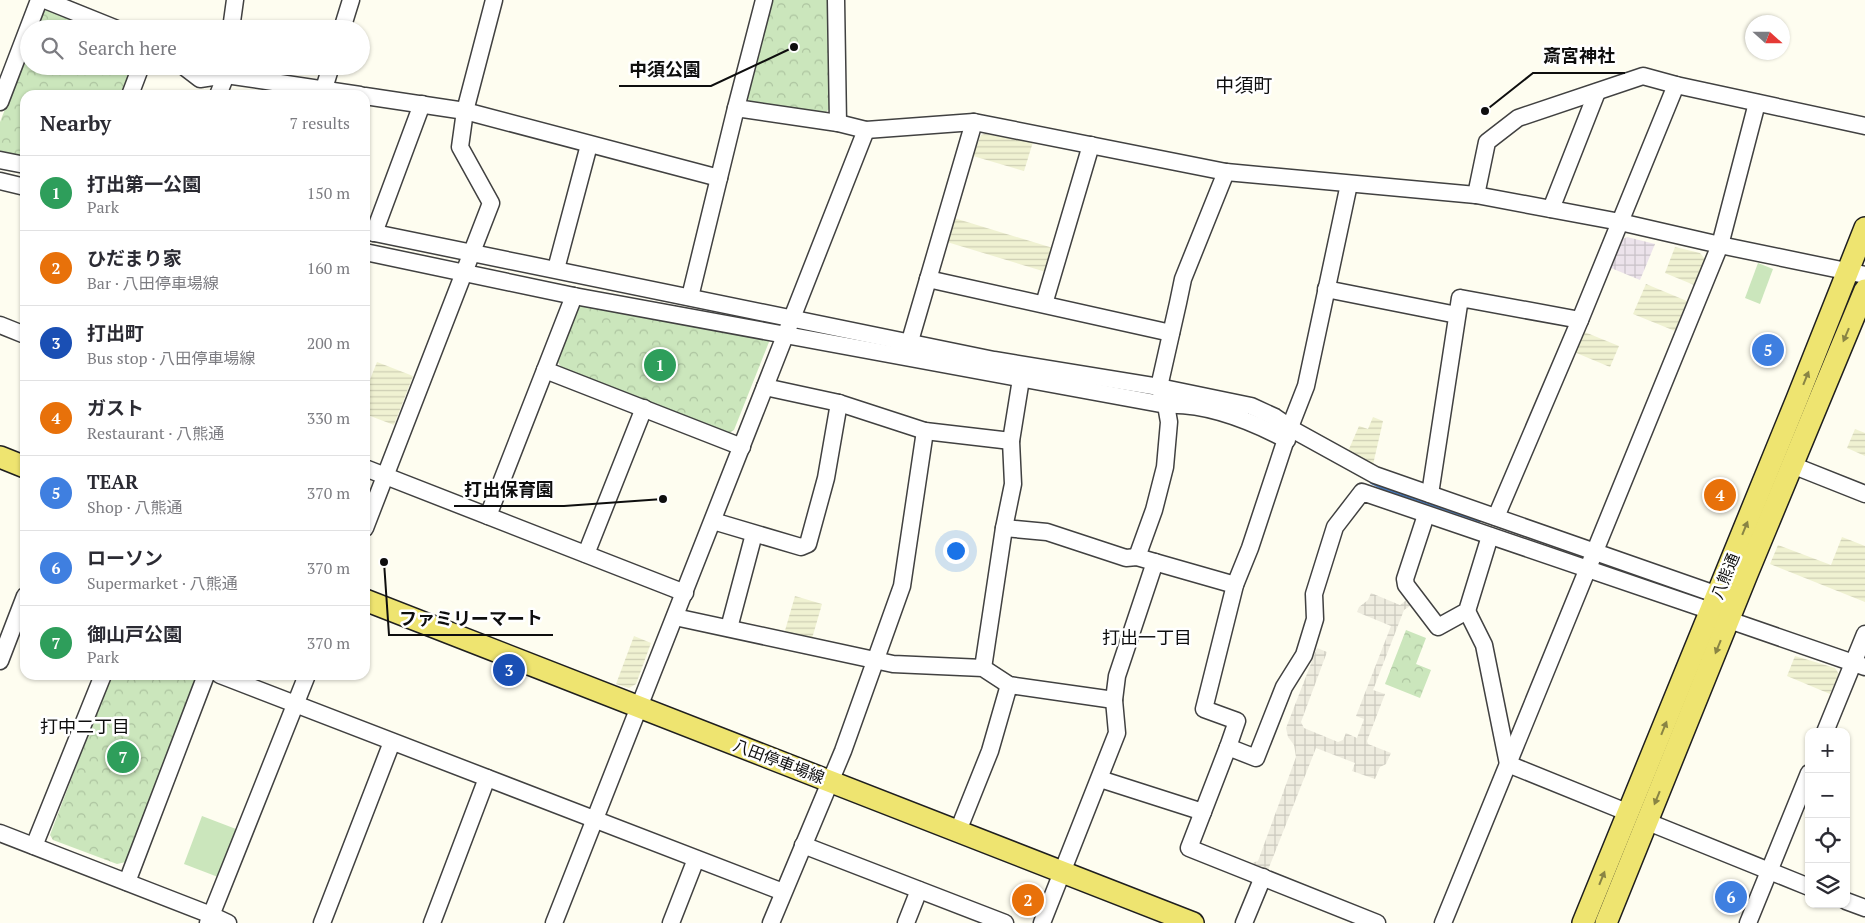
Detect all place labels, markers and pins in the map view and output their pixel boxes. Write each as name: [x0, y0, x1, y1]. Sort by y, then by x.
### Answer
callout: 斎宮神社: [1533, 40, 1625, 73]
callout: 中須公園: [619, 53, 711, 86]
pin: 5: [1752, 331, 1784, 369]
pin: 1: [644, 346, 676, 384]
callout: 打出保育園: [454, 473, 564, 506]
pin: 4: [1704, 476, 1736, 514]
callout: ファミリーマート: [389, 602, 553, 635]
pin: 3: [493, 651, 525, 689]
pin: 7: [107, 738, 139, 776]
pin: 6: [1715, 878, 1747, 916]
pin: 2: [1012, 881, 1044, 919]

